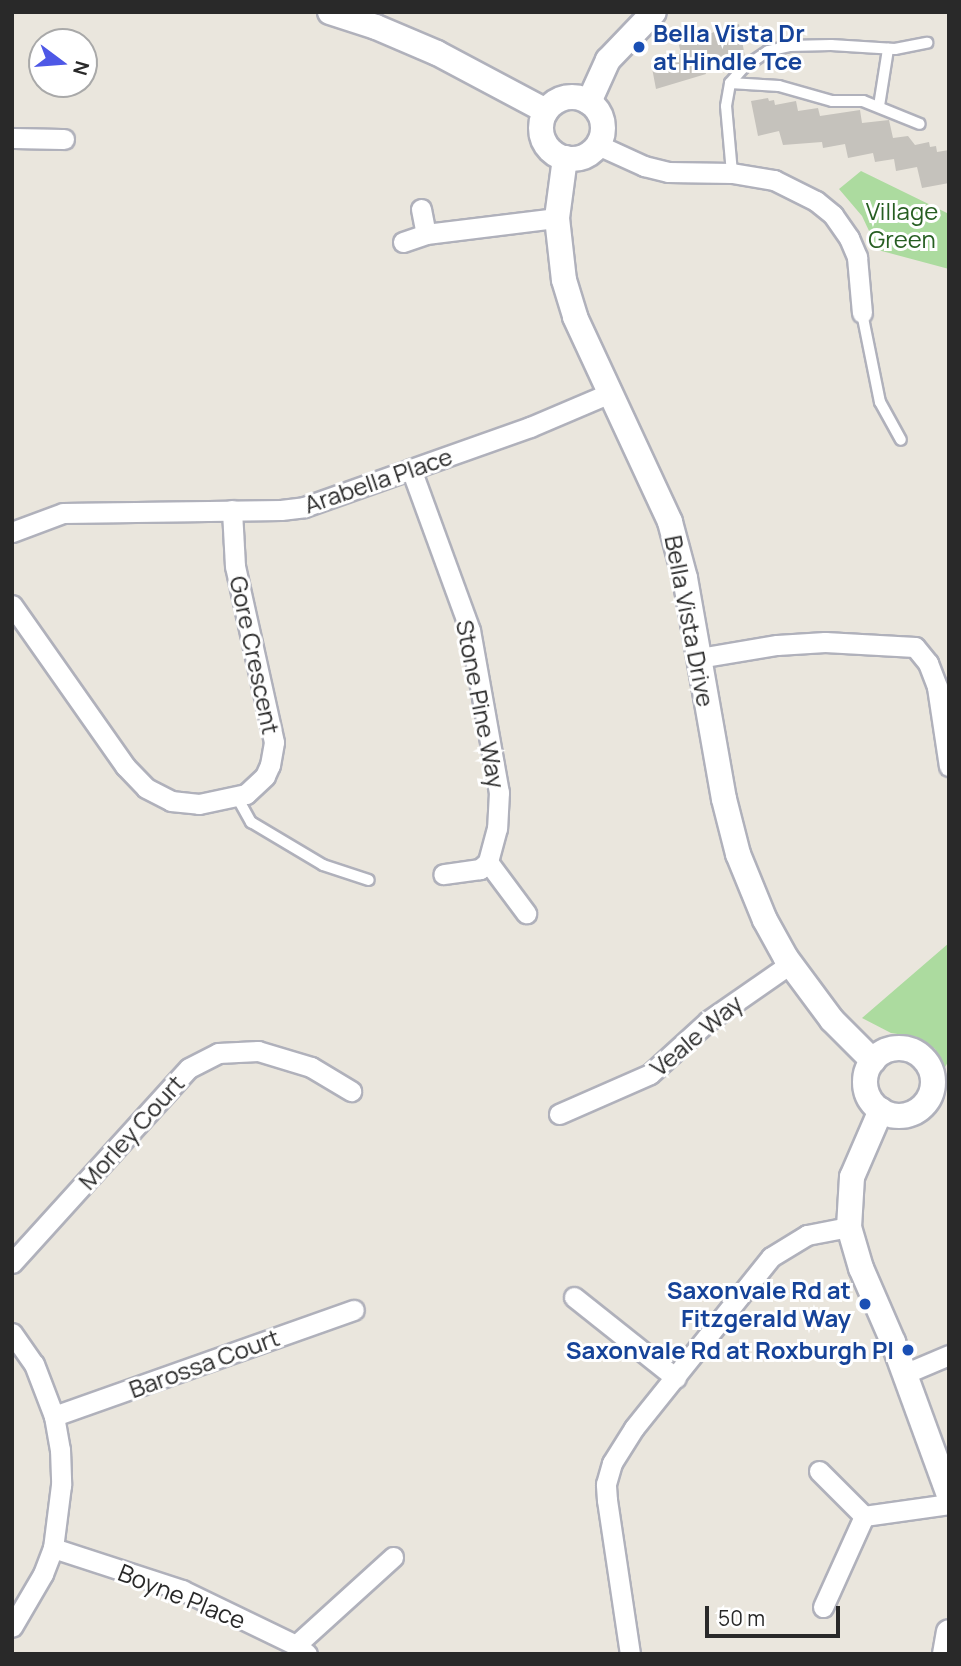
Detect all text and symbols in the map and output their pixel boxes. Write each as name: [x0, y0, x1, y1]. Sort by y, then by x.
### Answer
place label: Bella Vista Dr at Hindle Tce: [653, 19, 805, 75]
north arrow: [28, 28, 98, 98]
marker: Bella Vista Dr at Hindle Tce: [631, 39, 647, 55]
text: N: [67, 58, 96, 78]
park label: Village Green: [866, 197, 938, 253]
street label: Arabella Place: [300, 441, 456, 519]
street label: Bella Vista Drive: [659, 533, 721, 709]
street label: Gore Crescent: [224, 573, 286, 737]
street label: Stone Pine Way: [451, 617, 511, 791]
street label: Veale Way: [644, 988, 748, 1082]
street label: Morley Court: [72, 1069, 190, 1195]
place label: Saxonvale Rd at Fitzgerald Way: [667, 1276, 851, 1332]
marker: Saxonvale Rd at Fitzgerald Way: [857, 1296, 873, 1312]
street label: Barossa Court: [125, 1322, 283, 1404]
place label: Saxonvale Rd at Roxburgh Pl: [566, 1336, 894, 1364]
marker: Saxonvale Rd at Roxburgh Pl: [900, 1342, 916, 1358]
street label: Boyne Place: [114, 1557, 250, 1635]
scale bar: [709, 1592, 844, 1636]
text: 50 m: [718, 1604, 765, 1632]

